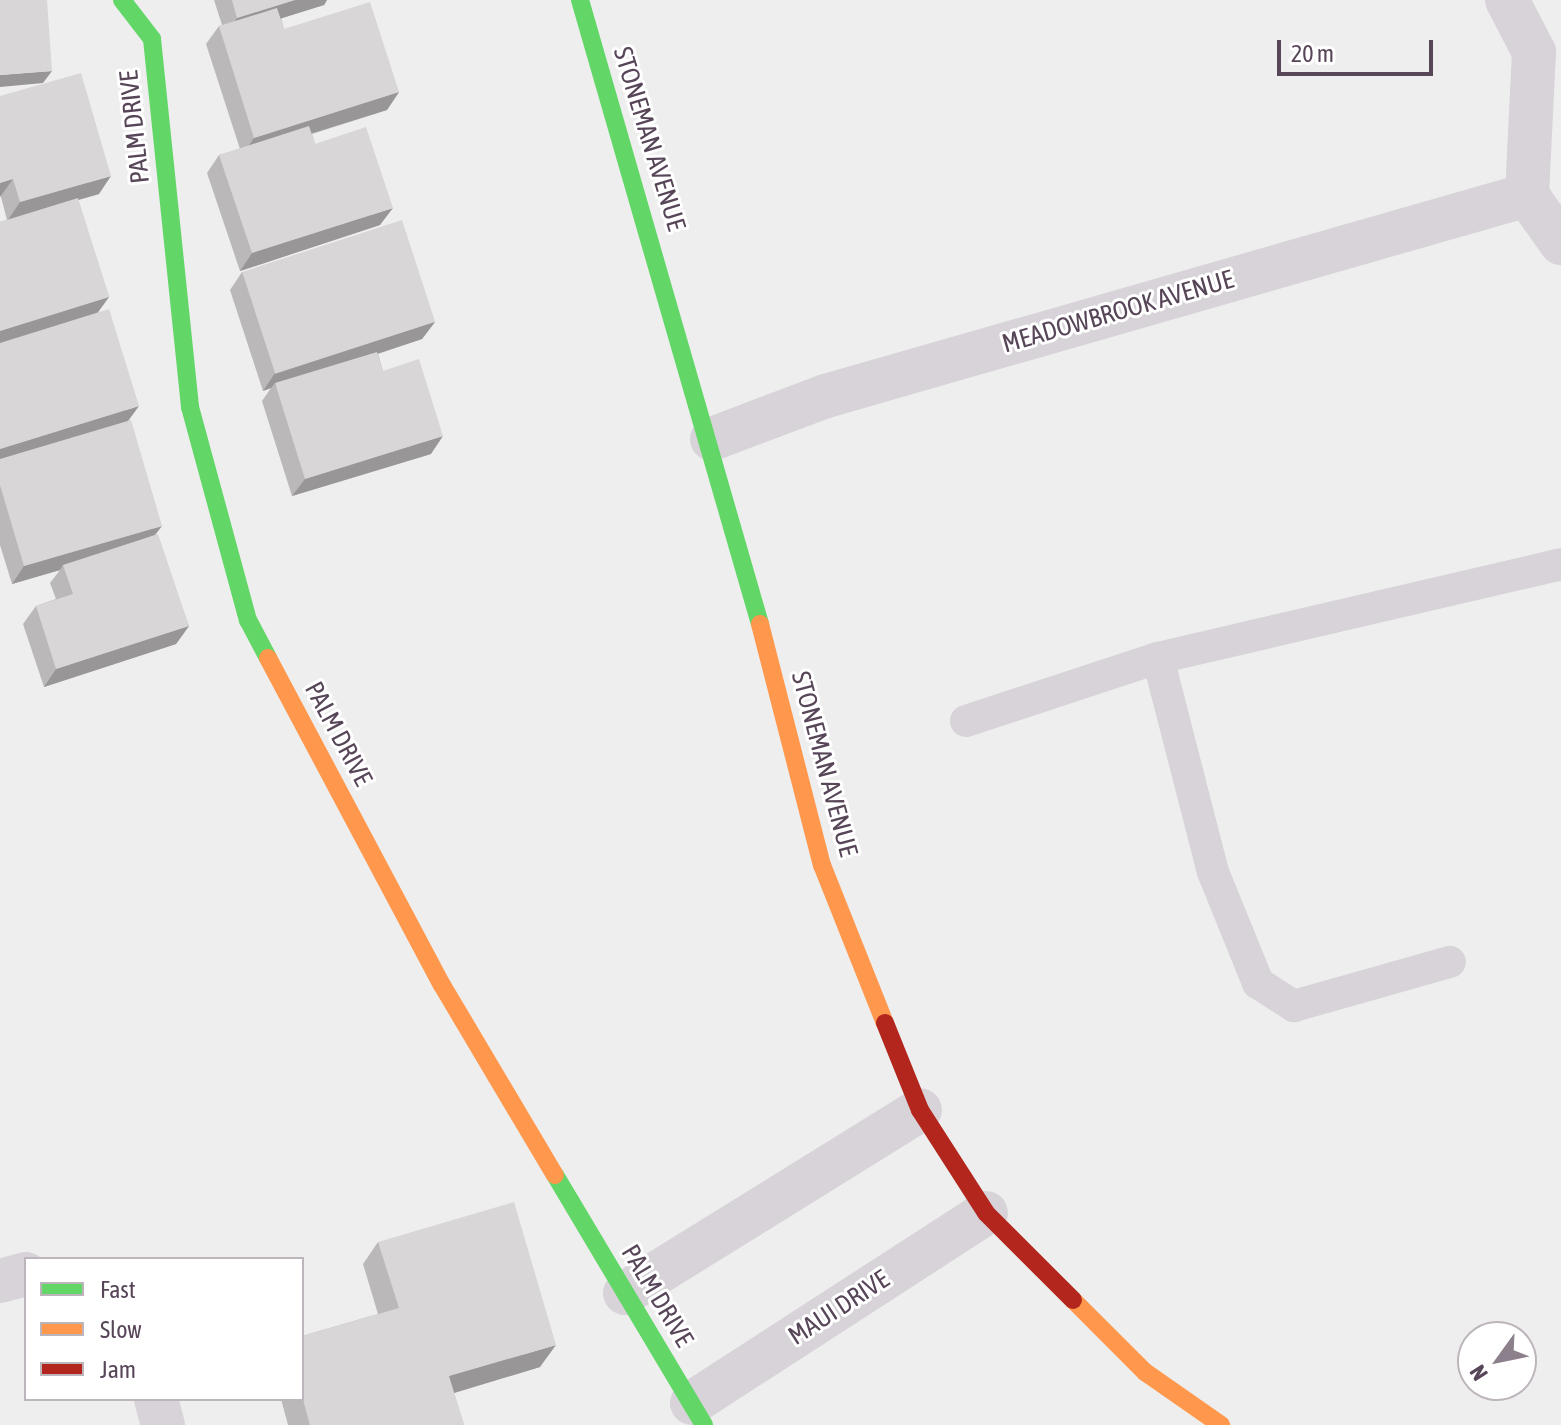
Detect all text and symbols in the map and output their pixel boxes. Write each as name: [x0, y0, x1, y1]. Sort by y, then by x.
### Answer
scale bar: [1281, 24, 1437, 74]
text: 20 m: [1291, 40, 1334, 67]
street label: STONEMAN AVENUE: [606, 43, 692, 235]
street label: PALM DRIVE: [114, 69, 156, 185]
street label: MEADOWBROOK AVENUE: [999, 264, 1237, 360]
street label: STONEMAN AVENUE: [784, 668, 864, 860]
street label: PALM DRIVE: [298, 677, 378, 791]
street label: PALM DRIVE: [614, 1239, 700, 1353]
legend: [24, 1257, 304, 1401]
street label: MAUI DRIVE: [783, 1264, 895, 1352]
text: Fast: [100, 1276, 136, 1303]
text: Slow: [100, 1316, 142, 1343]
north arrow: [1457, 1321, 1537, 1401]
text: Jam: [100, 1356, 136, 1383]
text: N: [1464, 1360, 1493, 1386]

